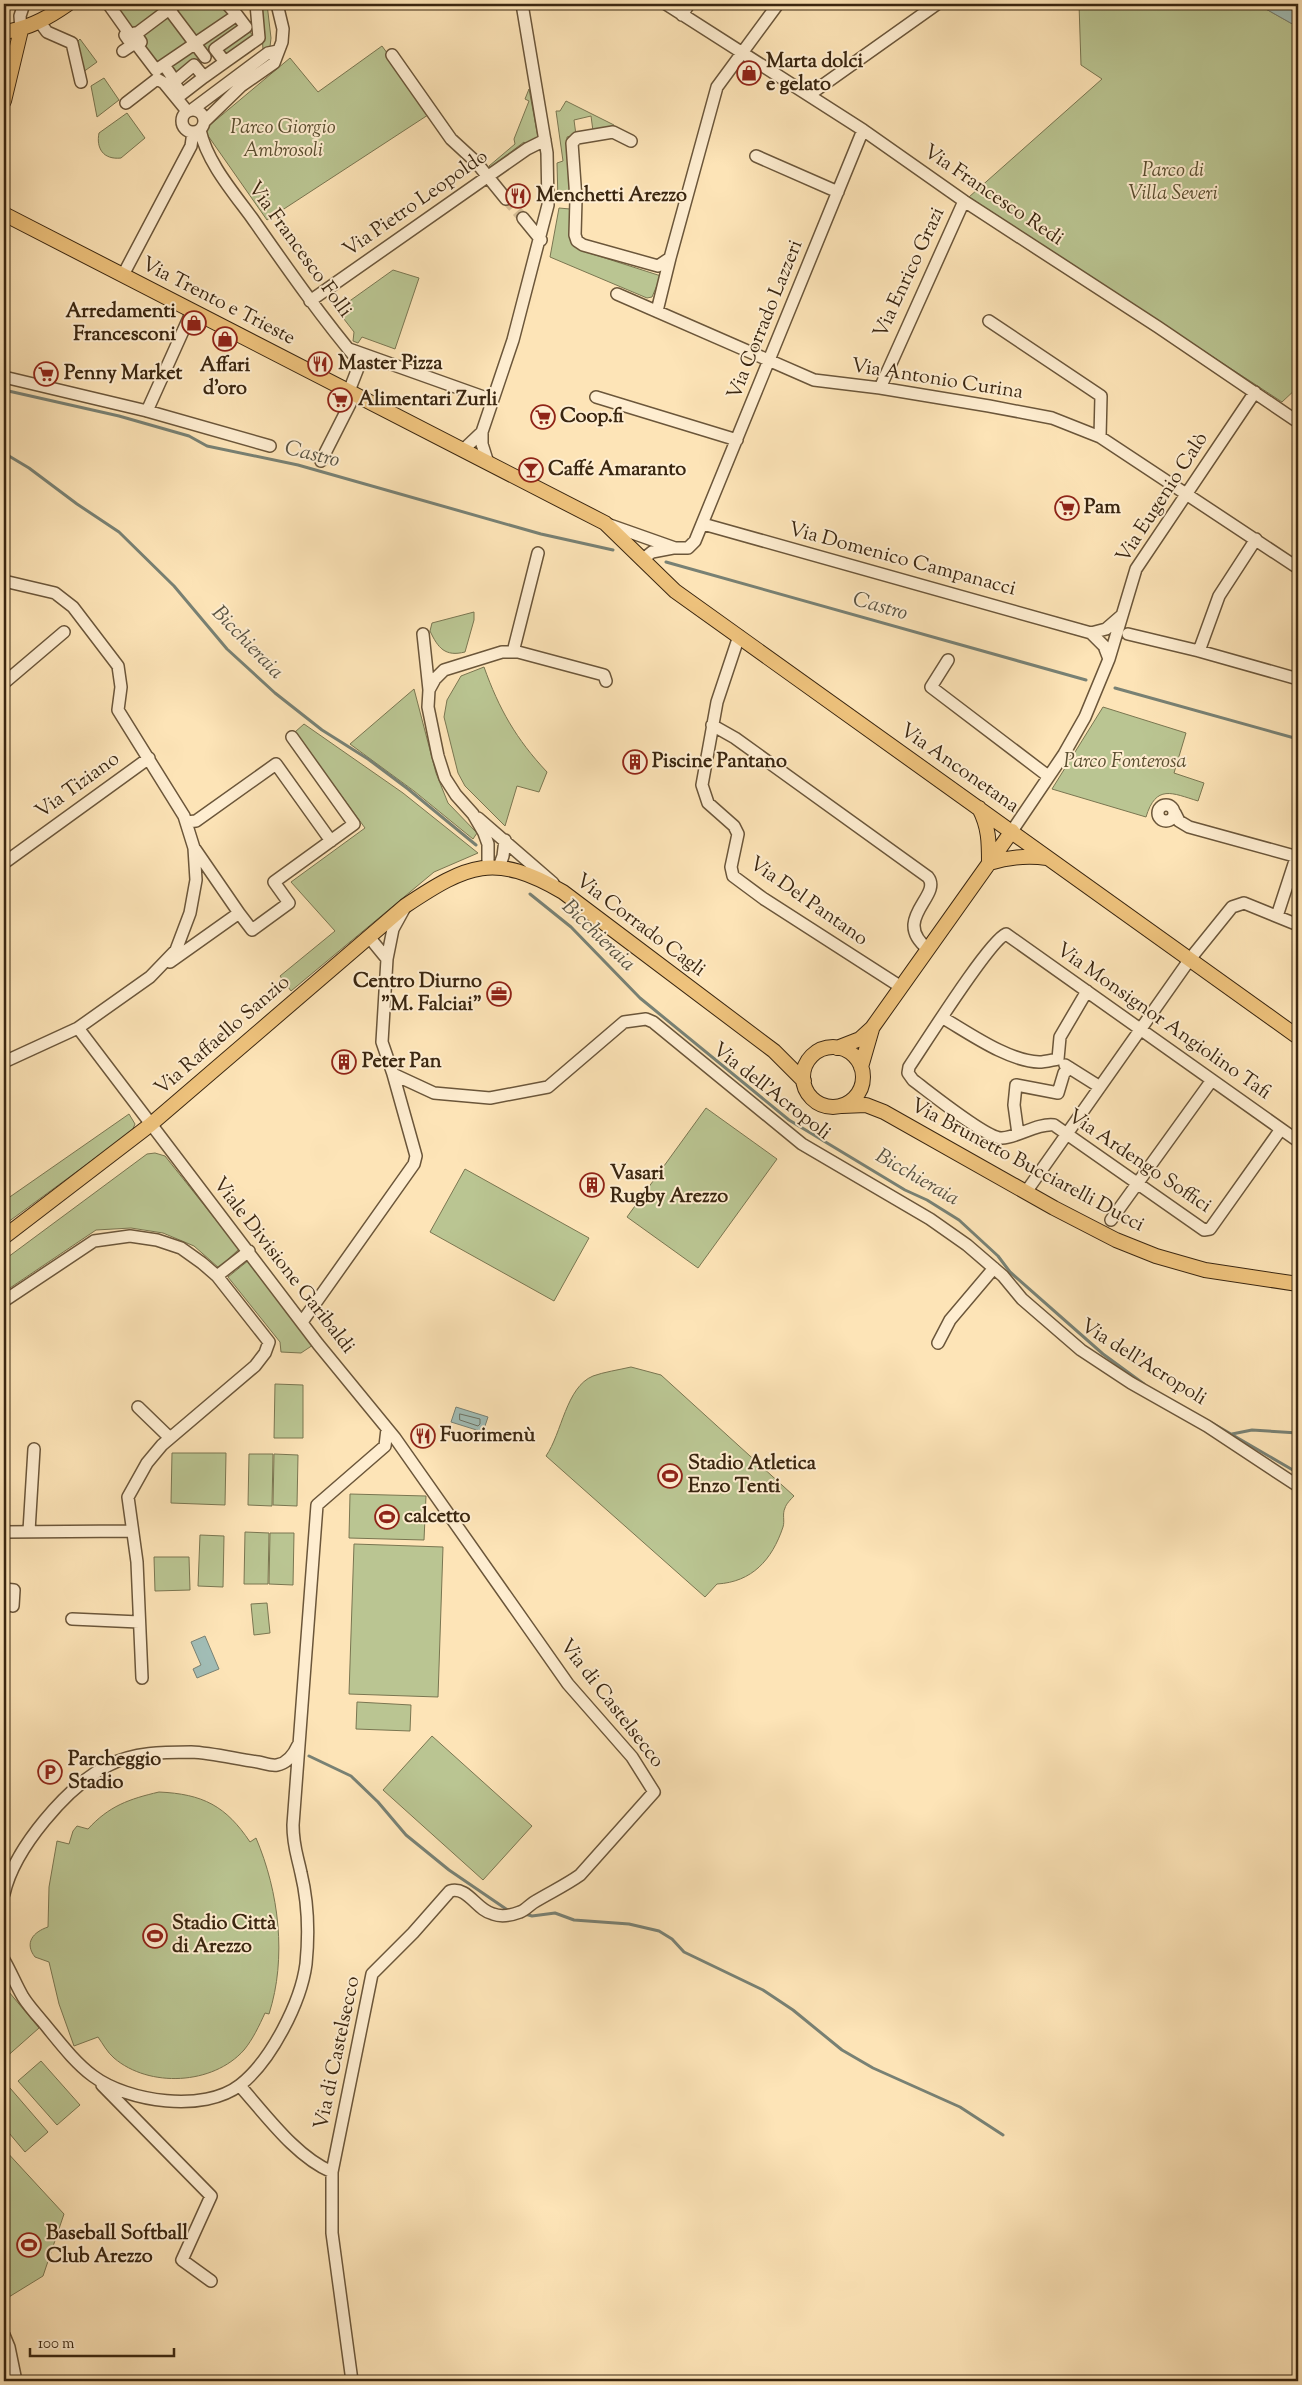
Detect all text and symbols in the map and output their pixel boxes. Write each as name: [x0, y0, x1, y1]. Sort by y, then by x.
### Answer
place label: Marta dolci e gelato: [766, 48, 863, 100]
shop icon: Marta dolci e gelato: [736, 60, 762, 86]
park label: Parco Giorgio Ambrosoli: [230, 114, 336, 166]
street label: Via Francesco Redi: [917, 138, 1069, 254]
street label: Via Pietro Leopoldo: [338, 143, 494, 265]
park label: Parco di Villa Severi: [1128, 157, 1218, 209]
street label: Via Francesco Folli: [240, 176, 359, 324]
place label: Menchetti Arezzo: [536, 182, 687, 211]
restaurant icon: Menchetti Arezzo: [505, 183, 531, 209]
street label: Via Enrico Grazi: [867, 202, 953, 343]
street label: Via Corrado Lazzeri: [721, 236, 811, 404]
street label: Via Trento e Trieste: [136, 251, 300, 353]
place label: Arredamenti Francesconi: [66, 298, 176, 350]
shop icon: Arredamenti Francesconi: [181, 310, 207, 336]
shop icon: Affari d'oro: [212, 326, 238, 352]
place label: Master Pizza: [338, 350, 443, 379]
restaurant icon: Master Pizza: [307, 351, 333, 377]
place label: Affari d'oro: [200, 352, 251, 404]
street label: Via Antonio Curina: [849, 352, 1025, 408]
place label: Penny Market: [64, 360, 182, 389]
supermarket icon: Penny Market: [33, 361, 59, 387]
place label: Alimentari Zurli: [358, 386, 498, 415]
supermarket icon: Alimentari Zurli: [327, 387, 353, 413]
place label: Coop.fi: [560, 403, 624, 432]
supermarket icon: Coop.fi: [530, 404, 556, 430]
street label: Via Eugenio Calò: [1110, 427, 1216, 569]
water label: Castro: [281, 434, 343, 476]
place label: Caffé Amaranto: [548, 456, 686, 485]
bar icon: Caffé Amaranto: [518, 457, 544, 483]
place label: Pam: [1084, 494, 1121, 523]
supermarket icon: Pam: [1054, 495, 1080, 521]
street label: Via Domenico Campanacci: [785, 516, 1019, 604]
water label: Castro: [849, 585, 911, 629]
water label: Bicchieraia: [204, 599, 290, 687]
street label: Via Anconetana: [893, 717, 1025, 821]
street label: Via Tiziano: [30, 745, 126, 827]
place label: Piscine Pantano: [652, 748, 787, 777]
park label: Parco Fonterosa: [1063, 748, 1187, 777]
building icon: Piscine Pantano: [622, 749, 648, 775]
street label: Via Del Pantano: [743, 850, 873, 954]
street label: Via Corrado Cagli: [569, 867, 712, 985]
water label: Bicchieraia: [554, 893, 642, 979]
street label: Via Monsignor Angiolino Tafi: [1049, 936, 1277, 1108]
place label: Centro Diurno "M. Falciai": [353, 968, 482, 1020]
street label: Via Raffaello Sanzio: [149, 969, 297, 1103]
office icon: Centro Diurno "M. Falciai": [486, 981, 512, 1007]
street label: Via dell'Acropoli: [705, 1036, 837, 1148]
place label: Peter Pan: [362, 1048, 442, 1077]
building icon: Peter Pan: [331, 1049, 357, 1075]
street label: Via Brunetto Bucciarelli Ducci: [905, 1092, 1149, 1240]
street label: Via Ardengo Soffici: [1061, 1103, 1217, 1221]
water label: Bicchieraia: [869, 1142, 965, 1214]
place label: Vasari Rugby Arezzo: [610, 1160, 728, 1212]
street label: Viale Divisione Garibaldi: [205, 1172, 361, 1361]
building icon: Vasari Rugby Arezzo: [579, 1172, 605, 1198]
street label: Via dell'Acropoli: [1074, 1313, 1212, 1414]
place label: Fuorimenù: [440, 1422, 536, 1451]
restaurant icon: Fuorimenù: [410, 1423, 436, 1449]
place label: Stadio Atletica Enzo Tenti: [688, 1450, 817, 1502]
sports icon: Stadio Atletica Enzo Tenti: [657, 1463, 683, 1489]
place label: calcetto: [404, 1503, 471, 1532]
sports icon: calcetto: [374, 1504, 400, 1530]
street label: Via di Castelsecco: [552, 1634, 671, 1774]
place label: Parcheggio Stadio: [68, 1746, 161, 1798]
parking icon: Parcheggio Stadio: [37, 1759, 63, 1785]
place label: Stadio Città di Arezzo: [172, 1910, 277, 1962]
sports icon: Stadio Città di Arezzo: [142, 1923, 168, 1949]
street label: Via di Castelsecco: [308, 1974, 368, 2132]
place label: Baseball Softball Club Arezzo: [46, 2220, 189, 2272]
sports icon: Baseball Softball Club Arezzo: [16, 2232, 42, 2258]
scale bar: [30, 2325, 174, 2357]
text: 100 m: [38, 2334, 75, 2355]

